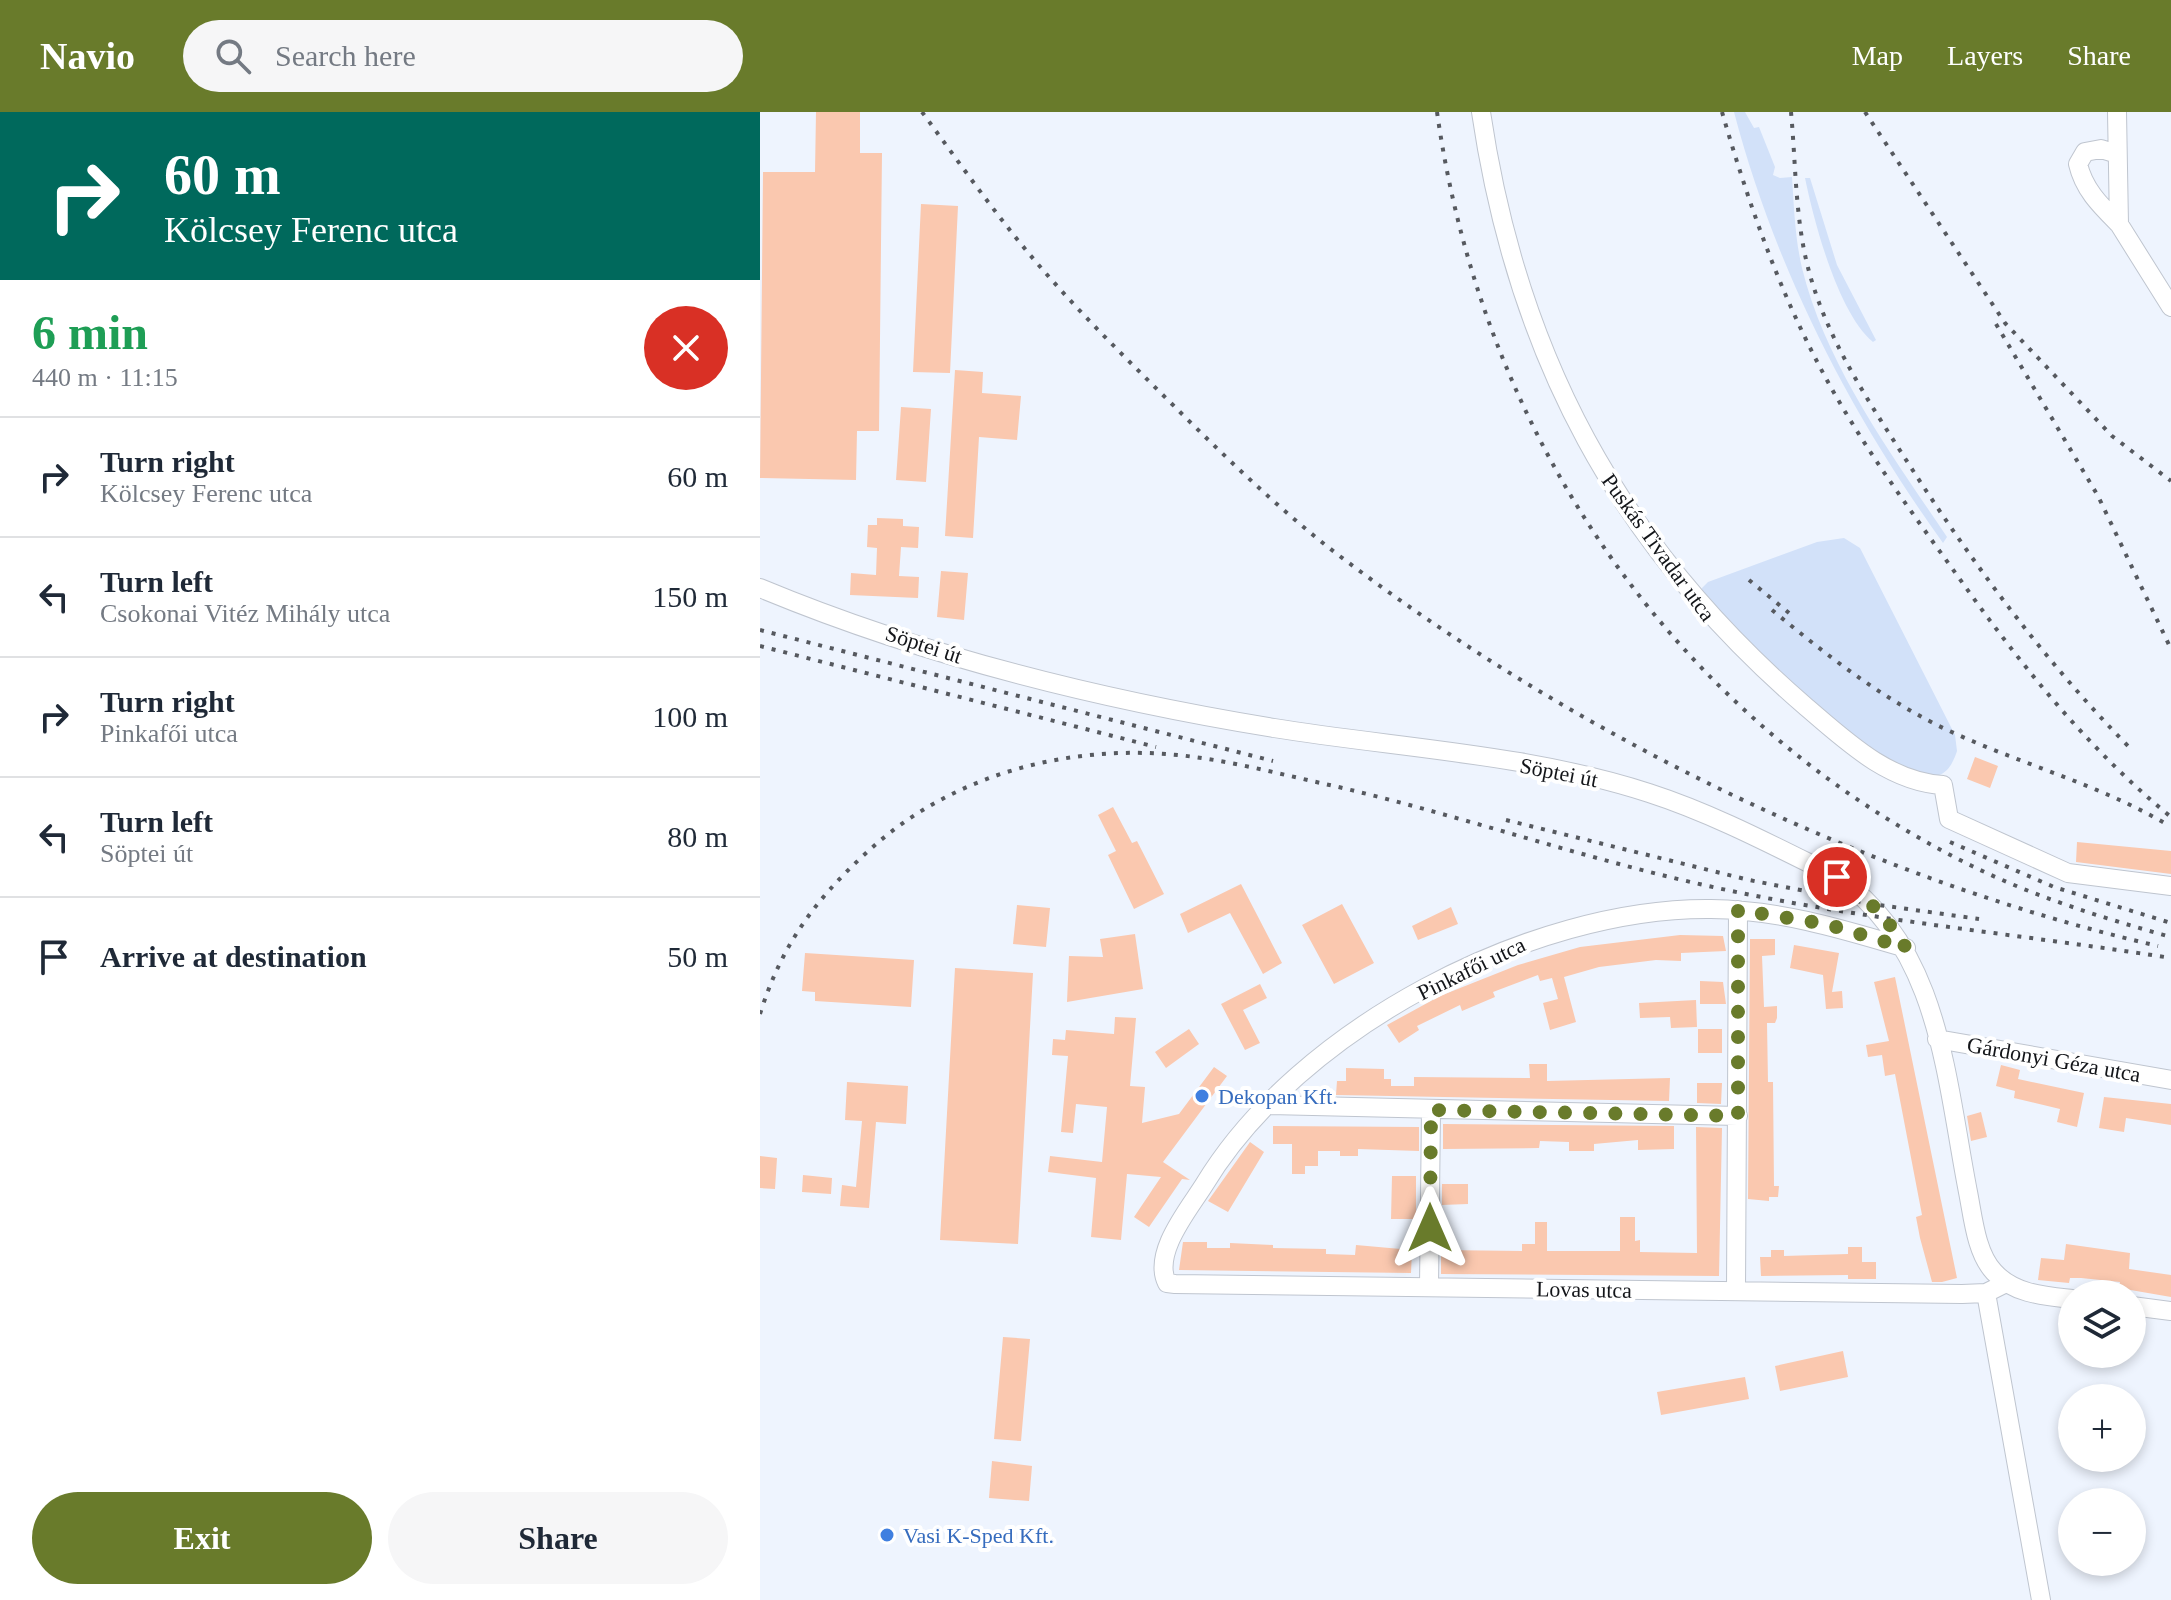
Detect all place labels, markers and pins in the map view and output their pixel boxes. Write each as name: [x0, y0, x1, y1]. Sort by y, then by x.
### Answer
pin: [1803, 843, 1871, 911]
place label: Dekopan Kft.: [1218, 1084, 1338, 1109]
marker: Dekopan Kft.: [1193, 1087, 1211, 1105]
place label: Vasi K-Sped Kft.: [903, 1523, 1054, 1548]
marker: Vasi K-Sped Kft.: [878, 1526, 896, 1544]

